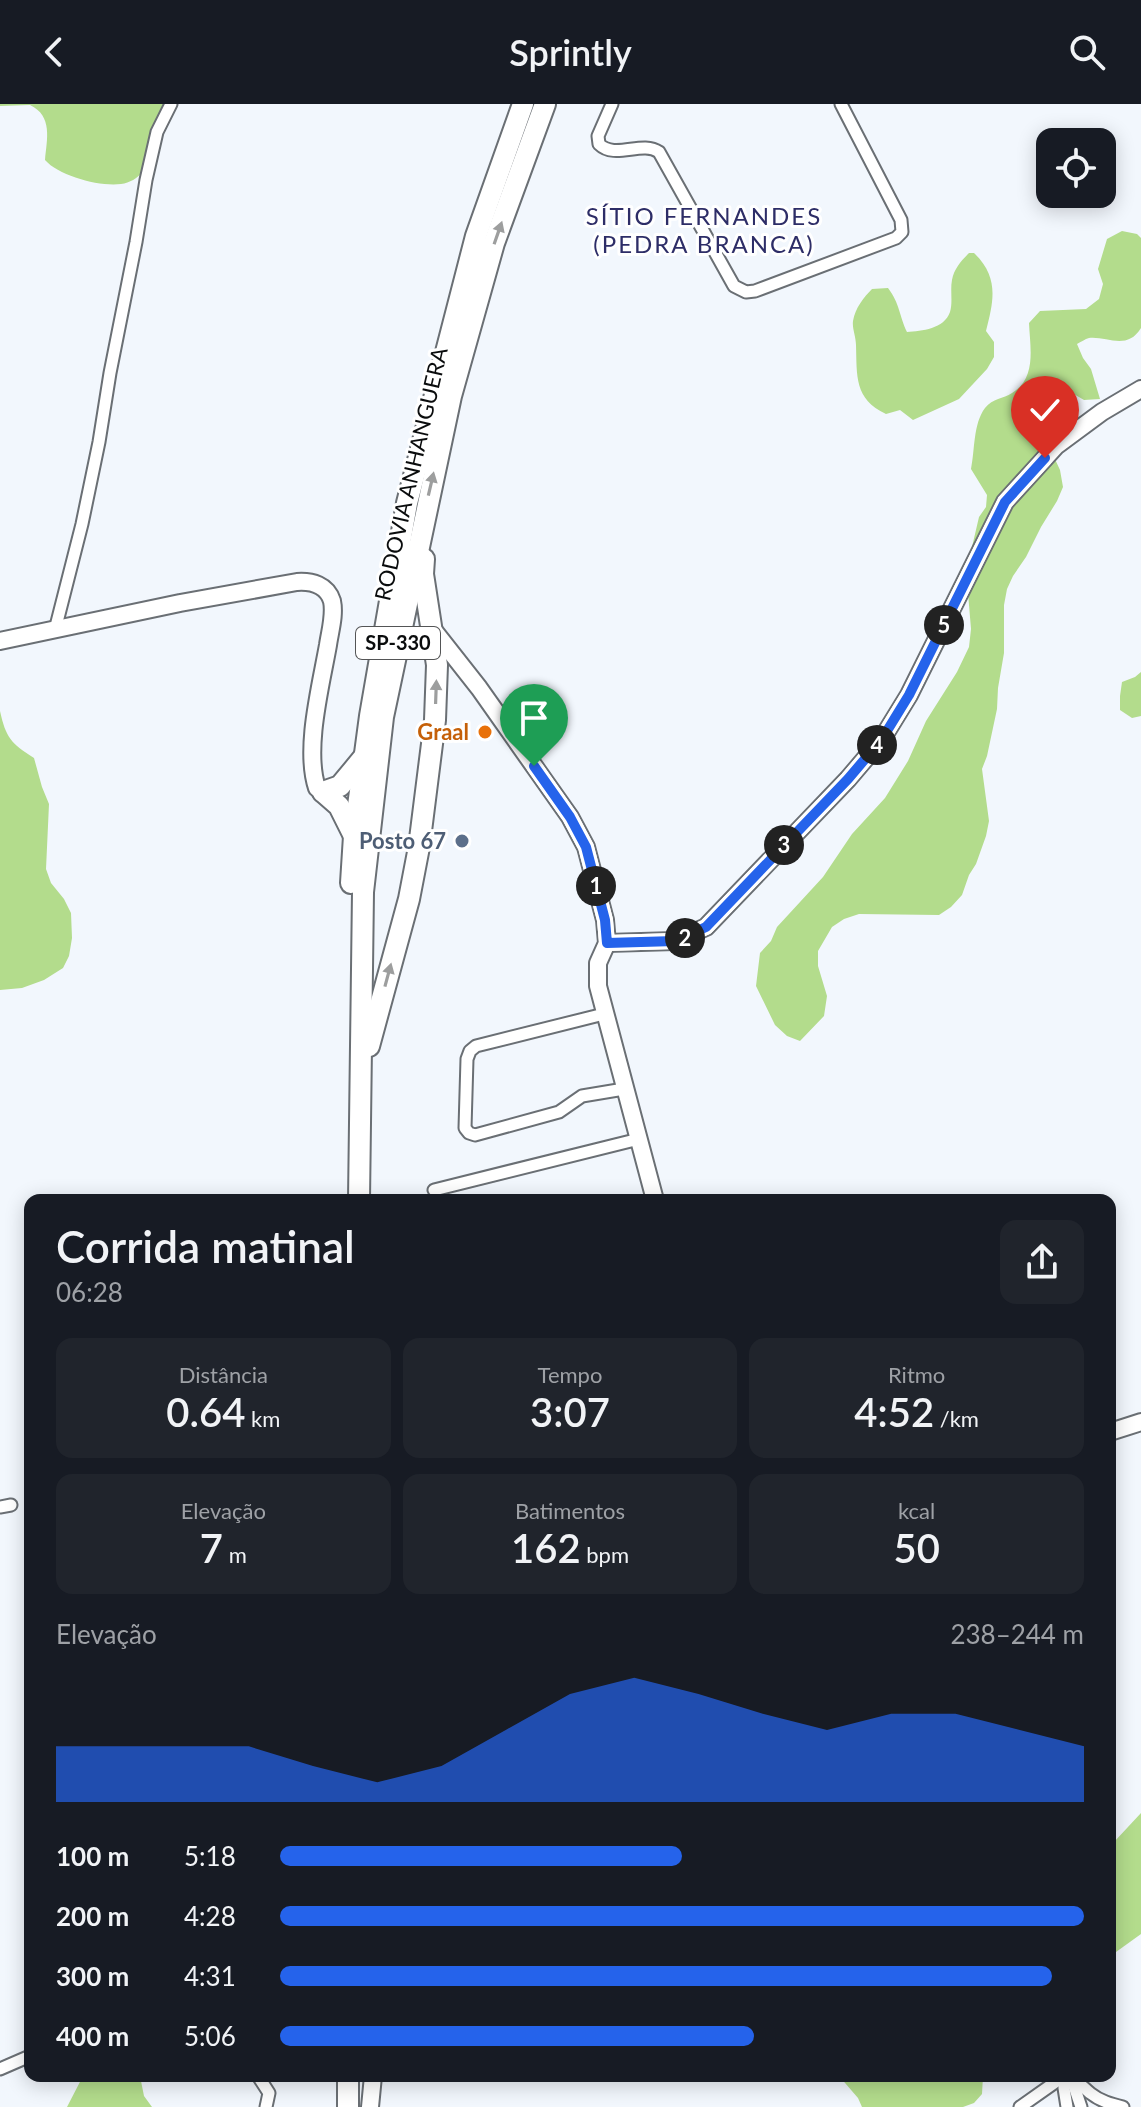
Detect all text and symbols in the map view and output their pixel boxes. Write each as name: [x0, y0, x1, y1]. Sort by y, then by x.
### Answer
icon: back: [32, 30, 76, 74]
text: Sprintly: [509, 30, 632, 74]
icon: search: [1065, 30, 1109, 74]
map controls: [1036, 128, 1116, 208]
button: locate: [1036, 128, 1116, 208]
district label: SÍTIO FERNANDES (PEDRA BRANCA): [586, 201, 822, 258]
one-way arrow: [492, 221, 505, 245]
street label: RODOVIA ANHANGUERA: [368, 345, 453, 603]
pin: [1011, 376, 1079, 458]
icon: check: [1023, 388, 1067, 432]
one-way arrow: [425, 471, 438, 496]
pin: 5: [924, 605, 964, 645]
text: 5: [938, 611, 950, 638]
road number: SP-330: [356, 627, 440, 659]
one-way arrow: [430, 679, 443, 704]
pin: [500, 684, 568, 766]
icon: arrive: [512, 696, 556, 740]
place label: Graal: [417, 718, 469, 745]
marker: Graal: [476, 723, 494, 741]
pin: 4: [857, 725, 897, 765]
text: 4: [871, 731, 883, 758]
pin: 3: [764, 825, 804, 865]
place label: Posto 67: [359, 827, 446, 854]
text: 3: [778, 831, 790, 858]
marker: Posto 67: [453, 832, 471, 850]
pin: 1: [576, 866, 616, 906]
text: 1: [590, 872, 602, 899]
pin: 2: [665, 918, 705, 958]
text: 2: [679, 924, 691, 951]
one-way arrow: [383, 962, 395, 987]
text: Corrida matinal: [56, 1220, 355, 1272]
button: share: [1000, 1220, 1084, 1304]
text: 06:28: [56, 1276, 123, 1308]
text: Distância: [179, 1361, 268, 1388]
text: Tempo: [538, 1361, 602, 1388]
text: Ritmo: [888, 1361, 945, 1388]
text: 0.64: [166, 1388, 245, 1436]
text: 3:07: [530, 1388, 610, 1436]
text: 4:52: [854, 1388, 934, 1436]
text: km: [245, 1405, 280, 1432]
text: /km: [934, 1405, 979, 1432]
text: Elevação: [181, 1497, 266, 1524]
text: Batimentos: [515, 1497, 625, 1524]
text: kcal: [898, 1497, 935, 1524]
text: 7: [200, 1524, 223, 1572]
text: 162: [511, 1524, 581, 1572]
text: 50: [893, 1524, 940, 1572]
text: m: [223, 1541, 247, 1568]
text: bpm: [581, 1541, 629, 1568]
text: Elevação: [56, 1618, 157, 1650]
text: 238–244 m: [950, 1618, 1084, 1650]
text: 100 m: [56, 1840, 129, 1872]
text: 5:18: [184, 1840, 236, 1872]
text: 200 m: [56, 1900, 129, 1932]
text: 4:28: [184, 1900, 236, 1932]
text: 300 m: [56, 1960, 129, 1992]
text: 4:31: [184, 1960, 236, 1992]
text: 400 m: [56, 2020, 129, 2052]
text: 5:06: [184, 2020, 236, 2052]

